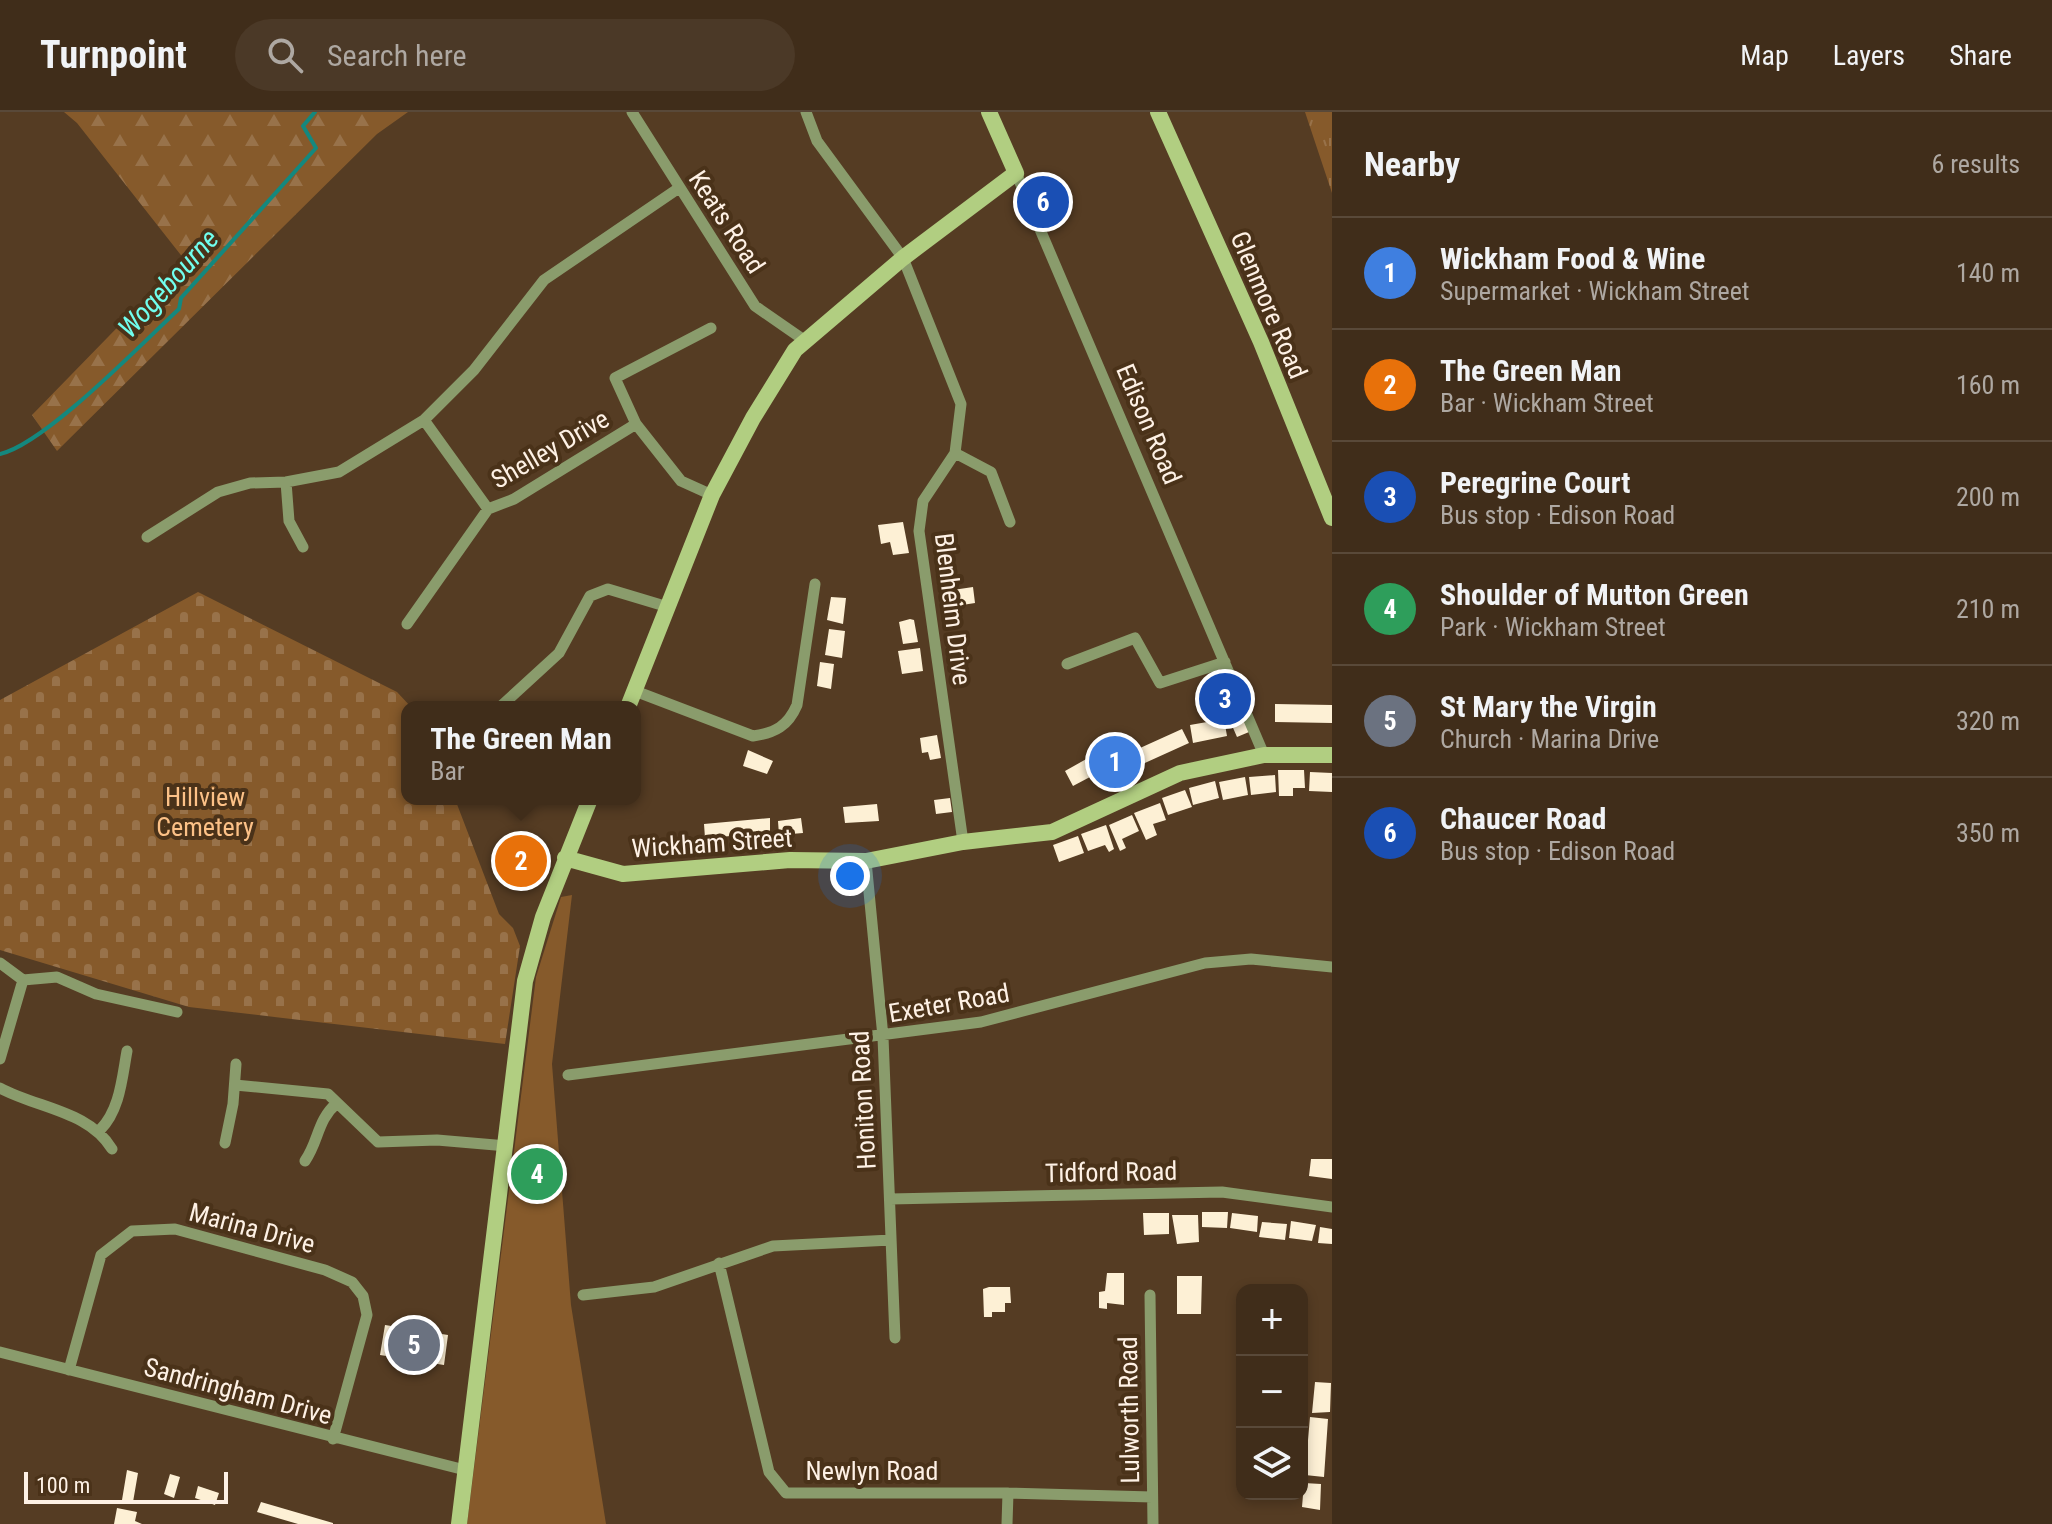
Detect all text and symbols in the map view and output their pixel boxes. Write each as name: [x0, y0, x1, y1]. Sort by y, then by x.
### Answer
search box: [235, 19, 795, 91]
text: Turnpoint: [40, 33, 187, 77]
icon: search: [263, 33, 307, 77]
text: Search here: [327, 38, 467, 73]
text: Map: [1740, 39, 1789, 72]
text: Layers: [1833, 39, 1905, 72]
text: Share: [1949, 39, 2012, 72]
text: Nearby: [1364, 144, 1460, 184]
text: 6 results: [1931, 149, 2020, 179]
street label: Keats Road: [683, 165, 771, 279]
pin: 6: [1017, 172, 1069, 232]
water label: Wogebourne: [111, 222, 226, 344]
street label: Glenmore Road: [1225, 227, 1313, 383]
text: Wickham Food & Wine: [1440, 241, 1705, 276]
text: 1: [1383, 258, 1397, 288]
text: 140 m: [1956, 258, 2020, 288]
text: Supermarket · Wickham Street: [1440, 276, 1750, 306]
text: The Green Man: [1440, 353, 1622, 388]
street label: Edison Road: [1110, 360, 1188, 488]
text: 2: [1383, 370, 1397, 400]
text: 160 m: [1956, 370, 2020, 400]
text: Bar · Wickham Street: [1440, 388, 1654, 418]
street label: Shelley Drive: [486, 403, 614, 495]
text: Peregrine Court: [1440, 465, 1631, 500]
text: 3: [1383, 482, 1397, 512]
text: 200 m: [1956, 482, 2020, 512]
text: Bus stop · Edison Road: [1440, 500, 1675, 530]
street label: Blenheim Drive: [929, 531, 977, 687]
text: Shoulder of Mutton Green: [1440, 577, 1749, 612]
text: 4: [1383, 594, 1397, 624]
text: 210 m: [1956, 594, 2020, 624]
text: Park · Wickham Street: [1440, 612, 1666, 642]
pin: 3: [1199, 669, 1251, 729]
text: St Mary the Virgin: [1440, 689, 1657, 724]
popup: [401, 701, 641, 805]
text: 5: [1383, 706, 1397, 736]
text: 320 m: [1956, 706, 2020, 736]
text: The Green Man: [430, 721, 612, 756]
text: Church · Marina Drive: [1440, 724, 1659, 754]
pin: 1: [1089, 732, 1141, 792]
text: Bar: [430, 756, 465, 786]
park label: Hillview Cemetery: [156, 782, 254, 842]
text: Chaucer Road: [1440, 801, 1606, 836]
text: 6: [1383, 818, 1397, 848]
text: 350 m: [1956, 818, 2020, 848]
street label: Wickham Street: [631, 822, 793, 864]
pin: 2: [495, 831, 547, 891]
text: Bus stop · Edison Road: [1440, 836, 1675, 866]
your location: [830, 856, 870, 896]
street label: Exeter Road: [886, 978, 1012, 1028]
street label: Honiton Road: [844, 1030, 882, 1170]
pin: 4: [511, 1144, 563, 1204]
street label: Tidford Road: [1045, 1156, 1177, 1188]
street label: Marina Drive: [186, 1197, 318, 1259]
map controls: [1236, 1284, 1308, 1500]
button: +: [1236, 1284, 1308, 1356]
pin: 5: [388, 1315, 440, 1375]
street label: Lulworth Road: [1113, 1336, 1145, 1484]
street label: Sandringham Drive: [141, 1352, 335, 1430]
button: −: [1236, 1356, 1308, 1428]
button: layers: [1236, 1428, 1308, 1500]
street label: Newlyn Road: [806, 1456, 938, 1486]
scale bar: [24, 1468, 228, 1504]
text: 100 m: [36, 1473, 90, 1498]

